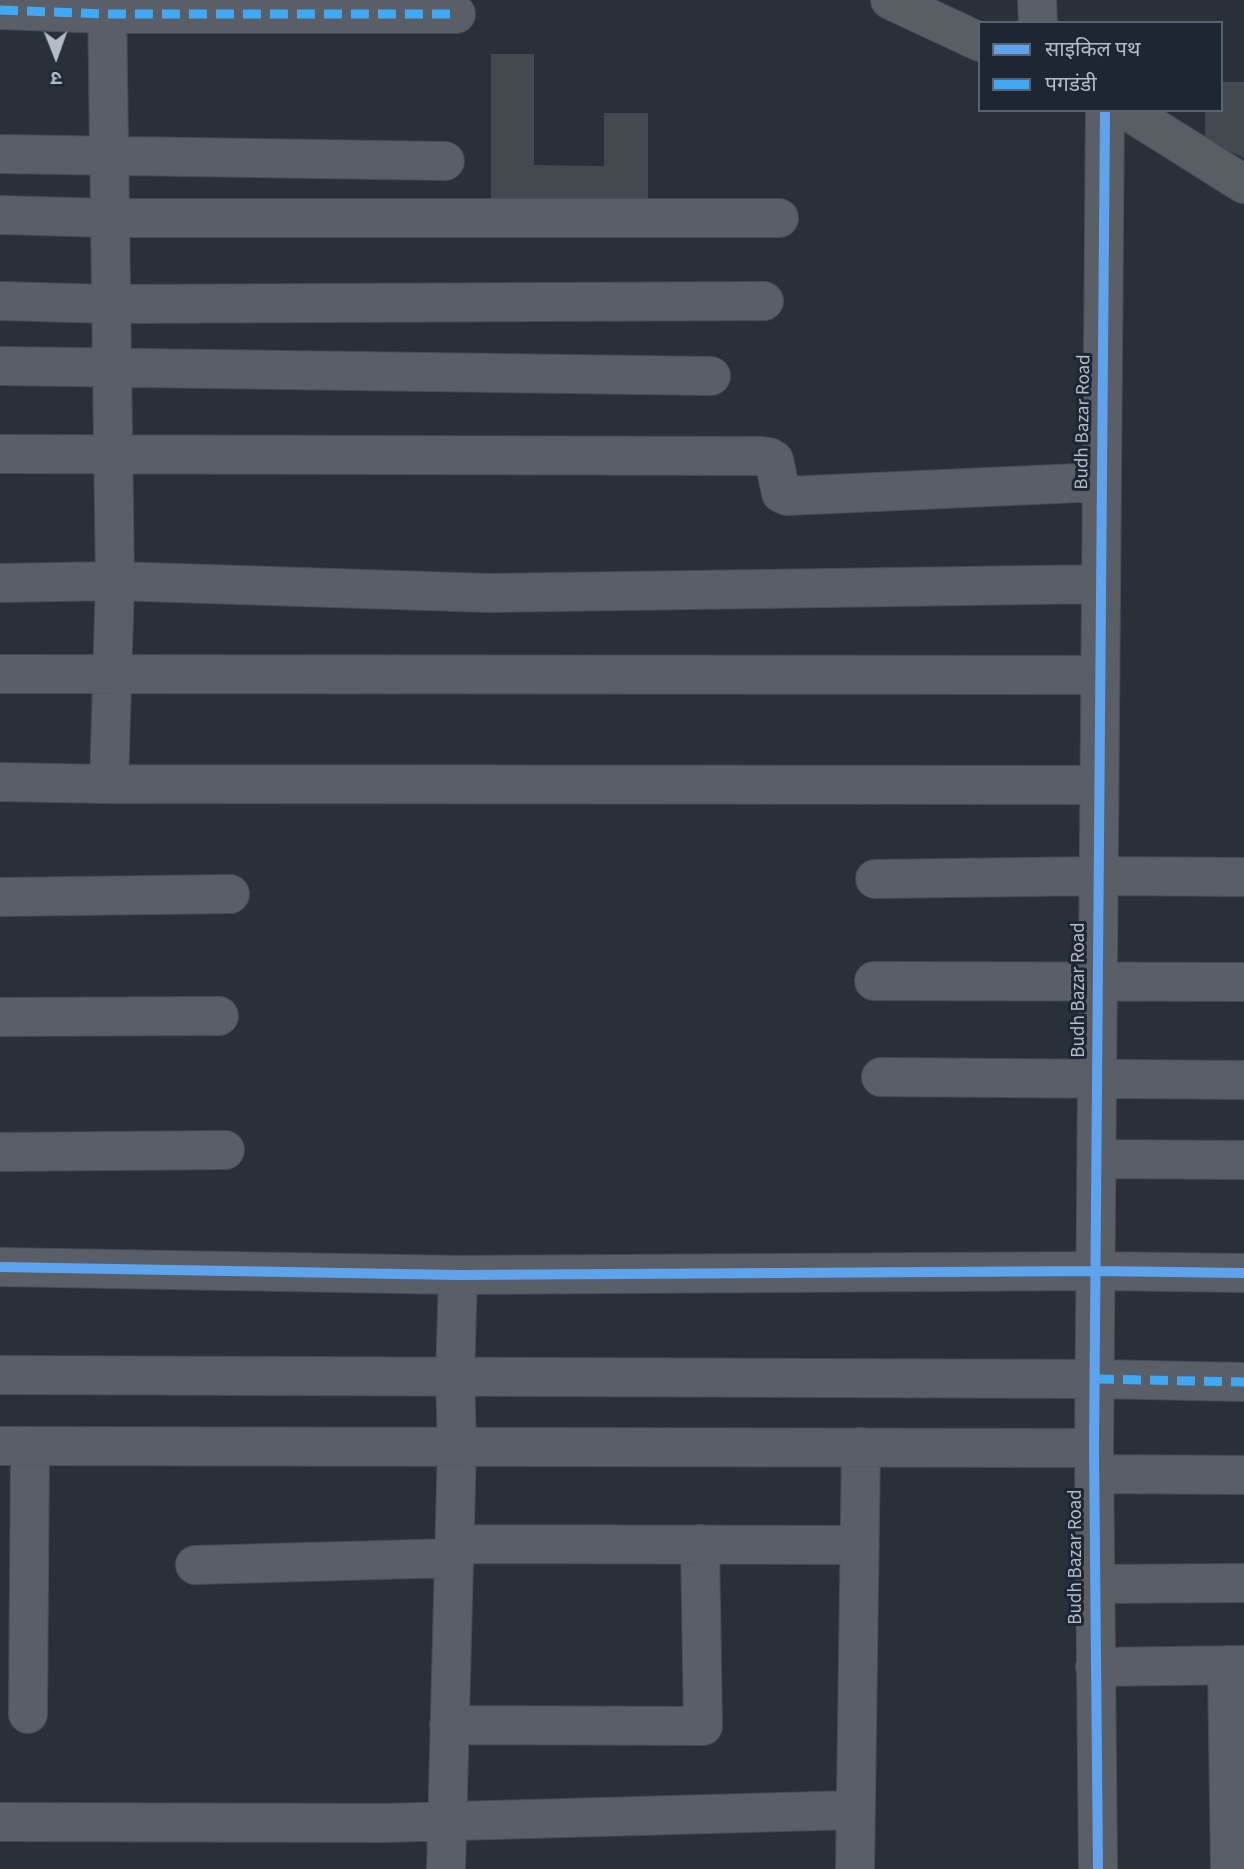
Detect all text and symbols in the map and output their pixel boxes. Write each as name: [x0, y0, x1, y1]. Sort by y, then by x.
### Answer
north arrow: [21, 21, 91, 91]
legend: [978, 21, 1223, 112]
text: साइकिल पथ: [1045, 34, 1140, 64]
text: उ: [51, 64, 62, 91]
text: पगडंडी: [1045, 69, 1097, 99]
street label: Budh Bazar Road: [1071, 354, 1097, 490]
street label: Budh Bazar Road: [1069, 922, 1091, 1058]
street label: Budh Bazar Road: [1066, 1489, 1088, 1625]

